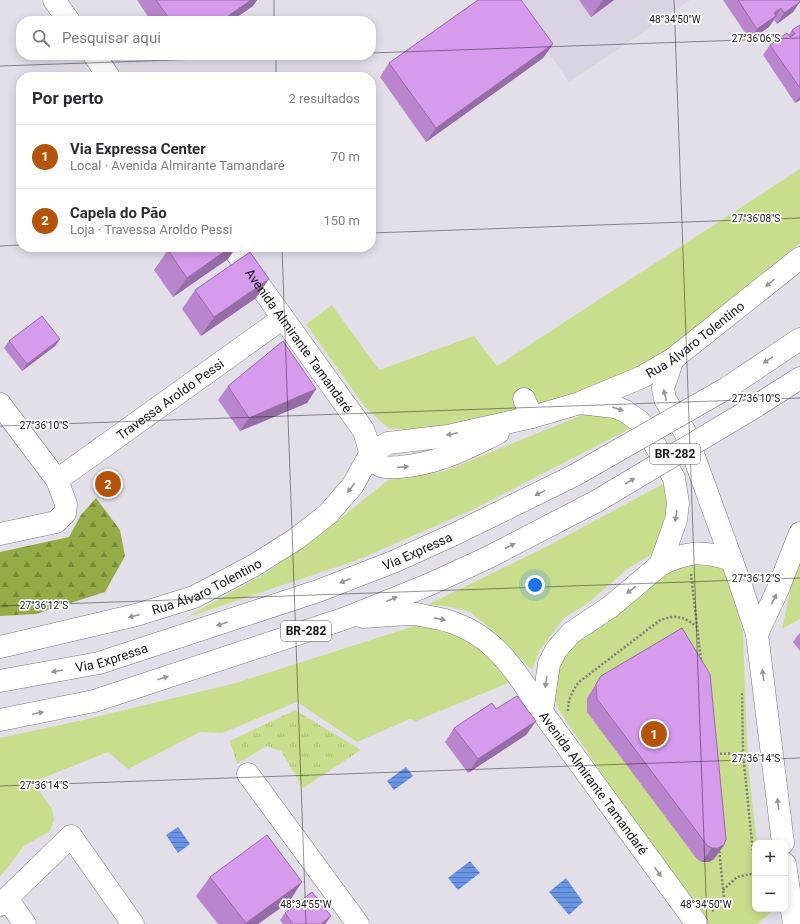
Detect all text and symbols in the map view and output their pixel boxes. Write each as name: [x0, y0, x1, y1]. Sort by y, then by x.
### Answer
text: 48°34'50"W: [649, 14, 701, 25]
search box: [16, 16, 376, 60]
icon: search: [30, 27, 52, 49]
text: Pesquisar aqui: [62, 29, 161, 47]
text: 27°36'06"S: [732, 33, 780, 44]
text: Por perto: [32, 88, 103, 108]
text: 2 resultados: [288, 91, 360, 106]
text: Via Expressa Center: [70, 140, 206, 158]
text: 1: [41, 149, 49, 164]
text: 70 m: [331, 149, 360, 164]
text: Local · Avenida Almirante Tamandaré: [70, 158, 285, 173]
text: Capela do Pão: [70, 204, 167, 222]
text: 2: [41, 213, 49, 228]
text: 150 m: [323, 213, 360, 228]
text: 27°36'08"S: [732, 213, 780, 224]
text: Loja · Travessa Aroldo Pessi: [70, 222, 232, 237]
street label: Avenida Almirante Tamandaré: [242, 266, 356, 415]
one-way arrow: [764, 278, 775, 287]
street label: Rua Álvaro Tolentino: [643, 298, 747, 381]
street label: Travessa Aroldo Pessi: [113, 356, 226, 442]
one-way arrow: [762, 357, 774, 364]
one-way arrow: [661, 389, 667, 401]
text: 27°36'10"S: [732, 393, 780, 404]
one-way arrow: [612, 406, 624, 412]
text: 27°36'10"S: [20, 420, 68, 431]
one-way arrow: [446, 432, 459, 438]
road number: BR-282: [650, 444, 700, 464]
one-way arrow: [397, 463, 409, 470]
pin: 2: [95, 469, 121, 499]
one-way arrow: [624, 477, 636, 484]
one-way arrow: [346, 482, 355, 493]
one-way arrow: [534, 490, 546, 496]
one-way arrow: [673, 510, 679, 522]
street label: Via Expressa: [380, 529, 454, 573]
one-way arrow: [505, 543, 516, 549]
street label: Rua Álvaro Tolentino: [150, 555, 264, 617]
text: 27°36'12"S: [732, 573, 780, 584]
your location: [525, 575, 545, 595]
one-way arrow: [338, 578, 350, 584]
one-way arrow: [625, 586, 636, 595]
one-way arrow: [771, 593, 777, 604]
one-way arrow: [387, 596, 399, 602]
text: 27°36'12"S: [20, 600, 68, 611]
one-way arrow: [127, 613, 139, 619]
one-way arrow: [434, 616, 446, 622]
one-way arrow: [216, 621, 228, 627]
road number: BR-282: [281, 621, 331, 641]
street label: Via Expressa: [74, 640, 150, 675]
one-way arrow: [51, 668, 63, 674]
one-way arrow: [760, 669, 766, 681]
one-way arrow: [158, 675, 170, 681]
one-way arrow: [543, 676, 549, 688]
street label: Avenida Almirante Tamandaré: [537, 708, 651, 857]
one-way arrow: [32, 709, 44, 715]
pin: 1: [641, 719, 667, 749]
text: 27°36'14"S: [732, 753, 780, 764]
text: 27°36'14"S: [20, 780, 68, 791]
one-way arrow: [775, 798, 781, 810]
map controls: [752, 840, 788, 912]
button: +: [752, 840, 788, 876]
one-way arrow: [654, 867, 662, 877]
button: −: [752, 876, 788, 912]
text: 48°34'55"W: [280, 899, 332, 910]
text: 48°34'50"W: [680, 899, 732, 910]

